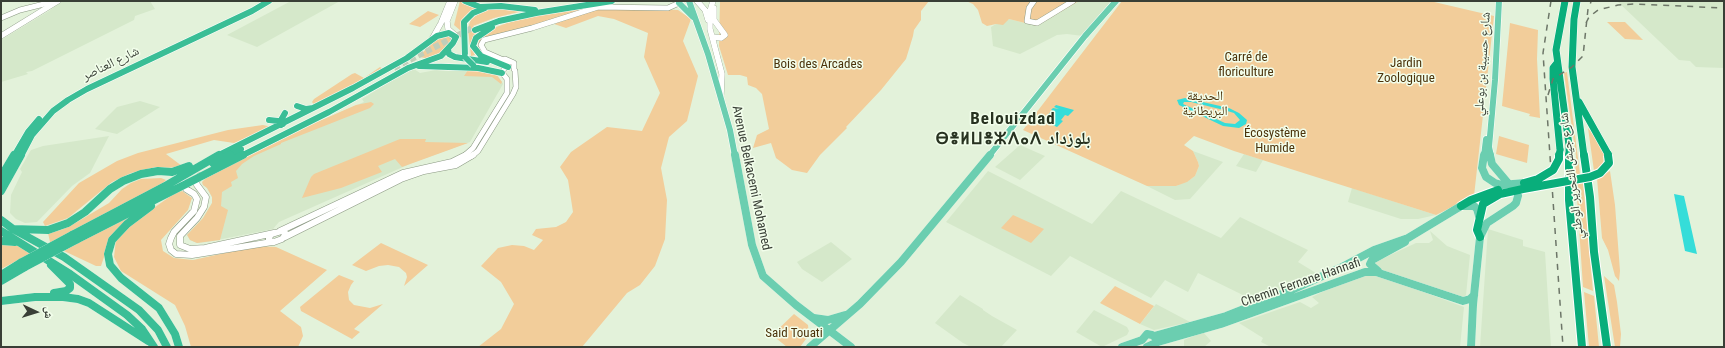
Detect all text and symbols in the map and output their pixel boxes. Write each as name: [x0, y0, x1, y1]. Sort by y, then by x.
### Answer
street label: شارع حسيبة بن بوعلي: [1472, 11, 1494, 117]
street label: شارع العناصر: [80, 44, 142, 84]
park label: Carré de floriculture: [1218, 50, 1274, 81]
park label: Jardin Zoologique: [1377, 56, 1435, 87]
park label: Bois des Arcades: [773, 57, 863, 73]
park label: الحديقة البريطانية: [1183, 89, 1227, 120]
street label: Avenue Belkacemi Mohamed: [728, 104, 774, 252]
district label: Belouizdad ⴱⴻⵍⵡⴻⵣⴷⴰⴷ بلوزداد: [940, 110, 1086, 150]
street label: شارع جيش التحرير الوطني: [1557, 112, 1587, 240]
park label: Écosystème Humide: [1244, 126, 1306, 157]
street label: Chemin Fernane Hannafi: [1239, 255, 1363, 311]
north arrow: [16, 292, 56, 332]
text: ش: [42, 307, 55, 319]
park label: Said Touati: [765, 326, 823, 342]

